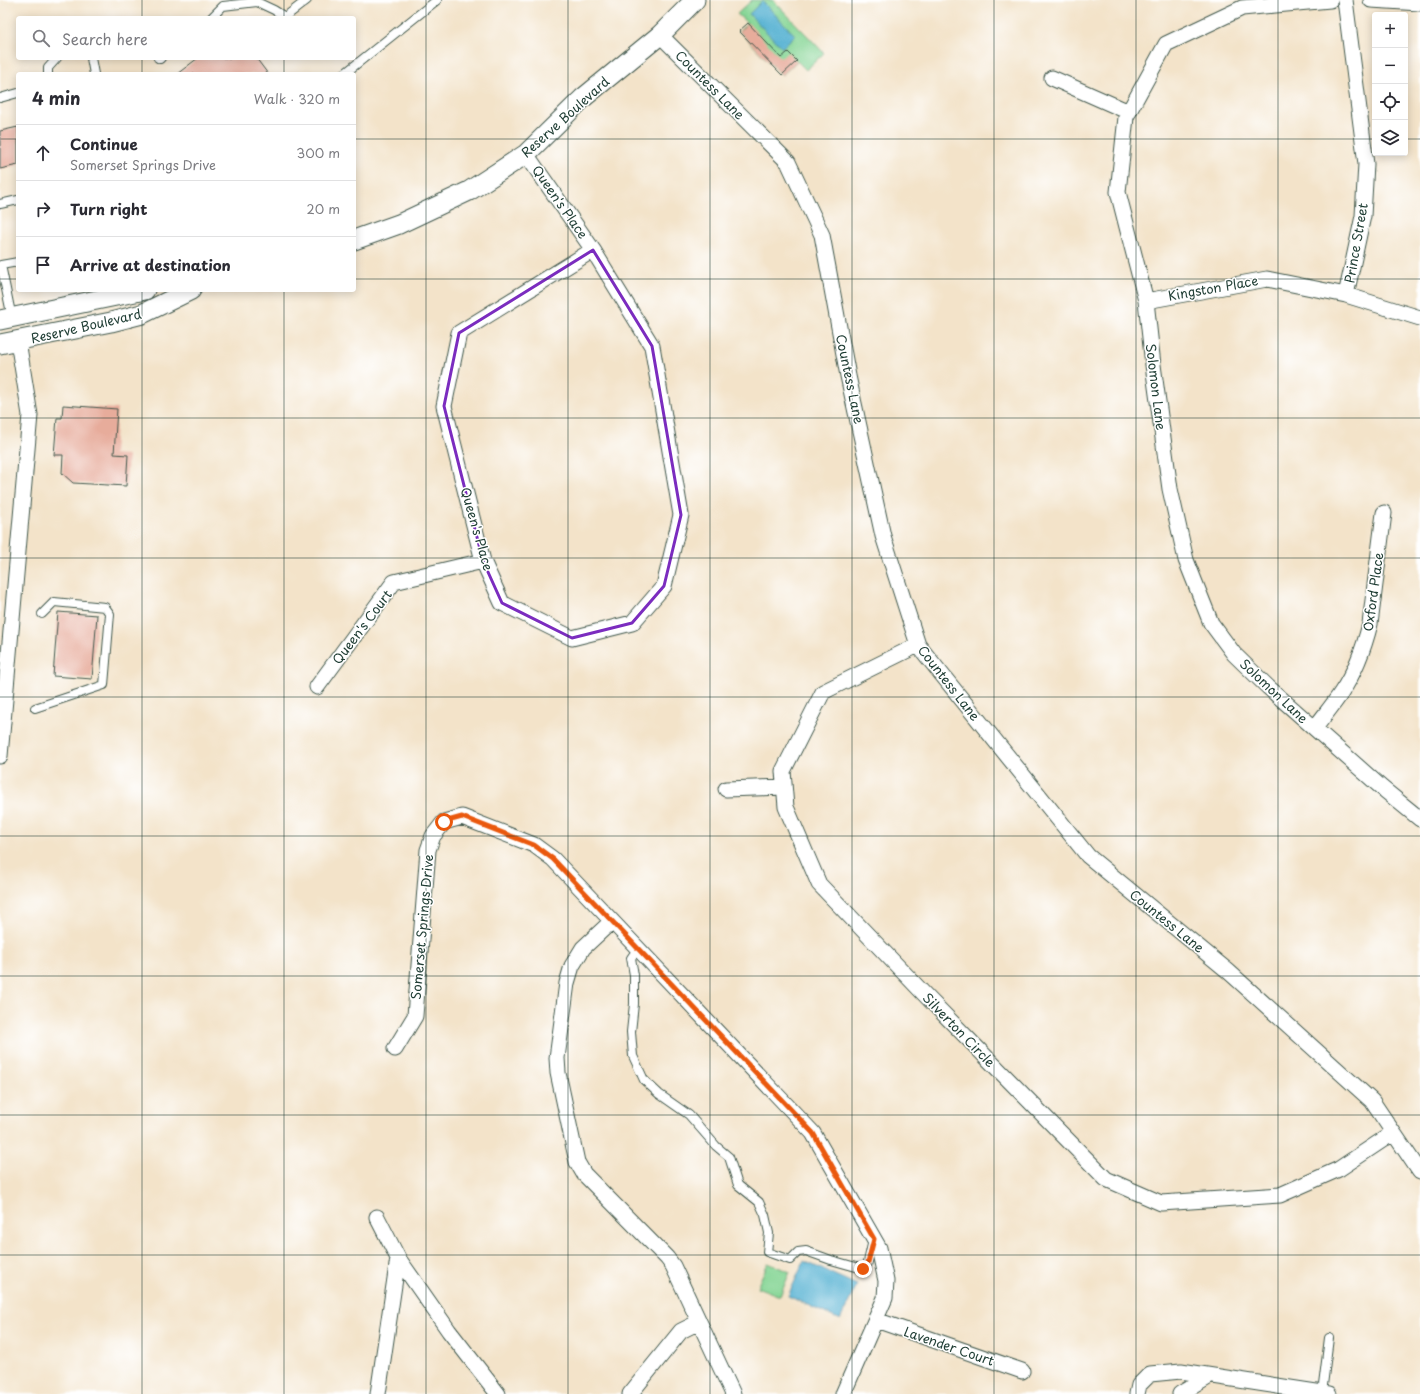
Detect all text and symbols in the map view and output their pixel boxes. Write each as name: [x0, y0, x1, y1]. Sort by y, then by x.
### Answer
map controls: [1372, 12, 1408, 156]
button: +: [1372, 12, 1408, 48]
search box: [16, 16, 356, 60]
icon: search: [30, 27, 52, 49]
text: Search here: [62, 27, 148, 50]
street label: Countess Lane: [671, 46, 749, 124]
button: −: [1372, 48, 1408, 84]
street label: Reserve Boulevard: [516, 72, 613, 161]
button: locate: [1372, 84, 1408, 120]
text: 4 min: [32, 85, 80, 111]
text: Walk · 320 m: [254, 89, 340, 108]
button: layers: [1372, 120, 1408, 156]
text: Continue: [70, 132, 138, 155]
icon: ahead: [32, 142, 54, 164]
text: 300 m: [296, 143, 340, 162]
text: Somerset Springs Drive: [70, 155, 216, 174]
street label: Queen's Place: [528, 161, 593, 242]
text: Turn right: [70, 197, 147, 220]
icon: right: [32, 198, 54, 220]
text: 20 m: [306, 199, 340, 218]
street label: Prince Street: [1339, 201, 1372, 284]
text: Arrive at destination: [70, 253, 231, 276]
icon: arrive: [32, 254, 54, 276]
street label: Kingston Place: [1166, 270, 1259, 305]
street label: Reserve Boulevard: [29, 304, 143, 347]
street label: Countess Lane: [832, 332, 869, 425]
street label: Solomon Lane: [1142, 343, 1171, 431]
street label: Queen's Place: [457, 485, 498, 573]
street label: Oxford Place: [1358, 551, 1387, 633]
street label: Queen's Court: [327, 586, 396, 668]
street label: Countess Lane: [914, 641, 985, 724]
street label: Solomon Lane: [1236, 654, 1313, 727]
route start: [435, 813, 453, 831]
street label: Somerset Springs Drive: [406, 853, 437, 1000]
street label: Countess Lane: [1126, 885, 1209, 957]
street label: Silverton Circle: [919, 988, 1000, 1071]
route end: [854, 1260, 872, 1278]
street label: Lavender Court: [902, 1321, 997, 1370]

